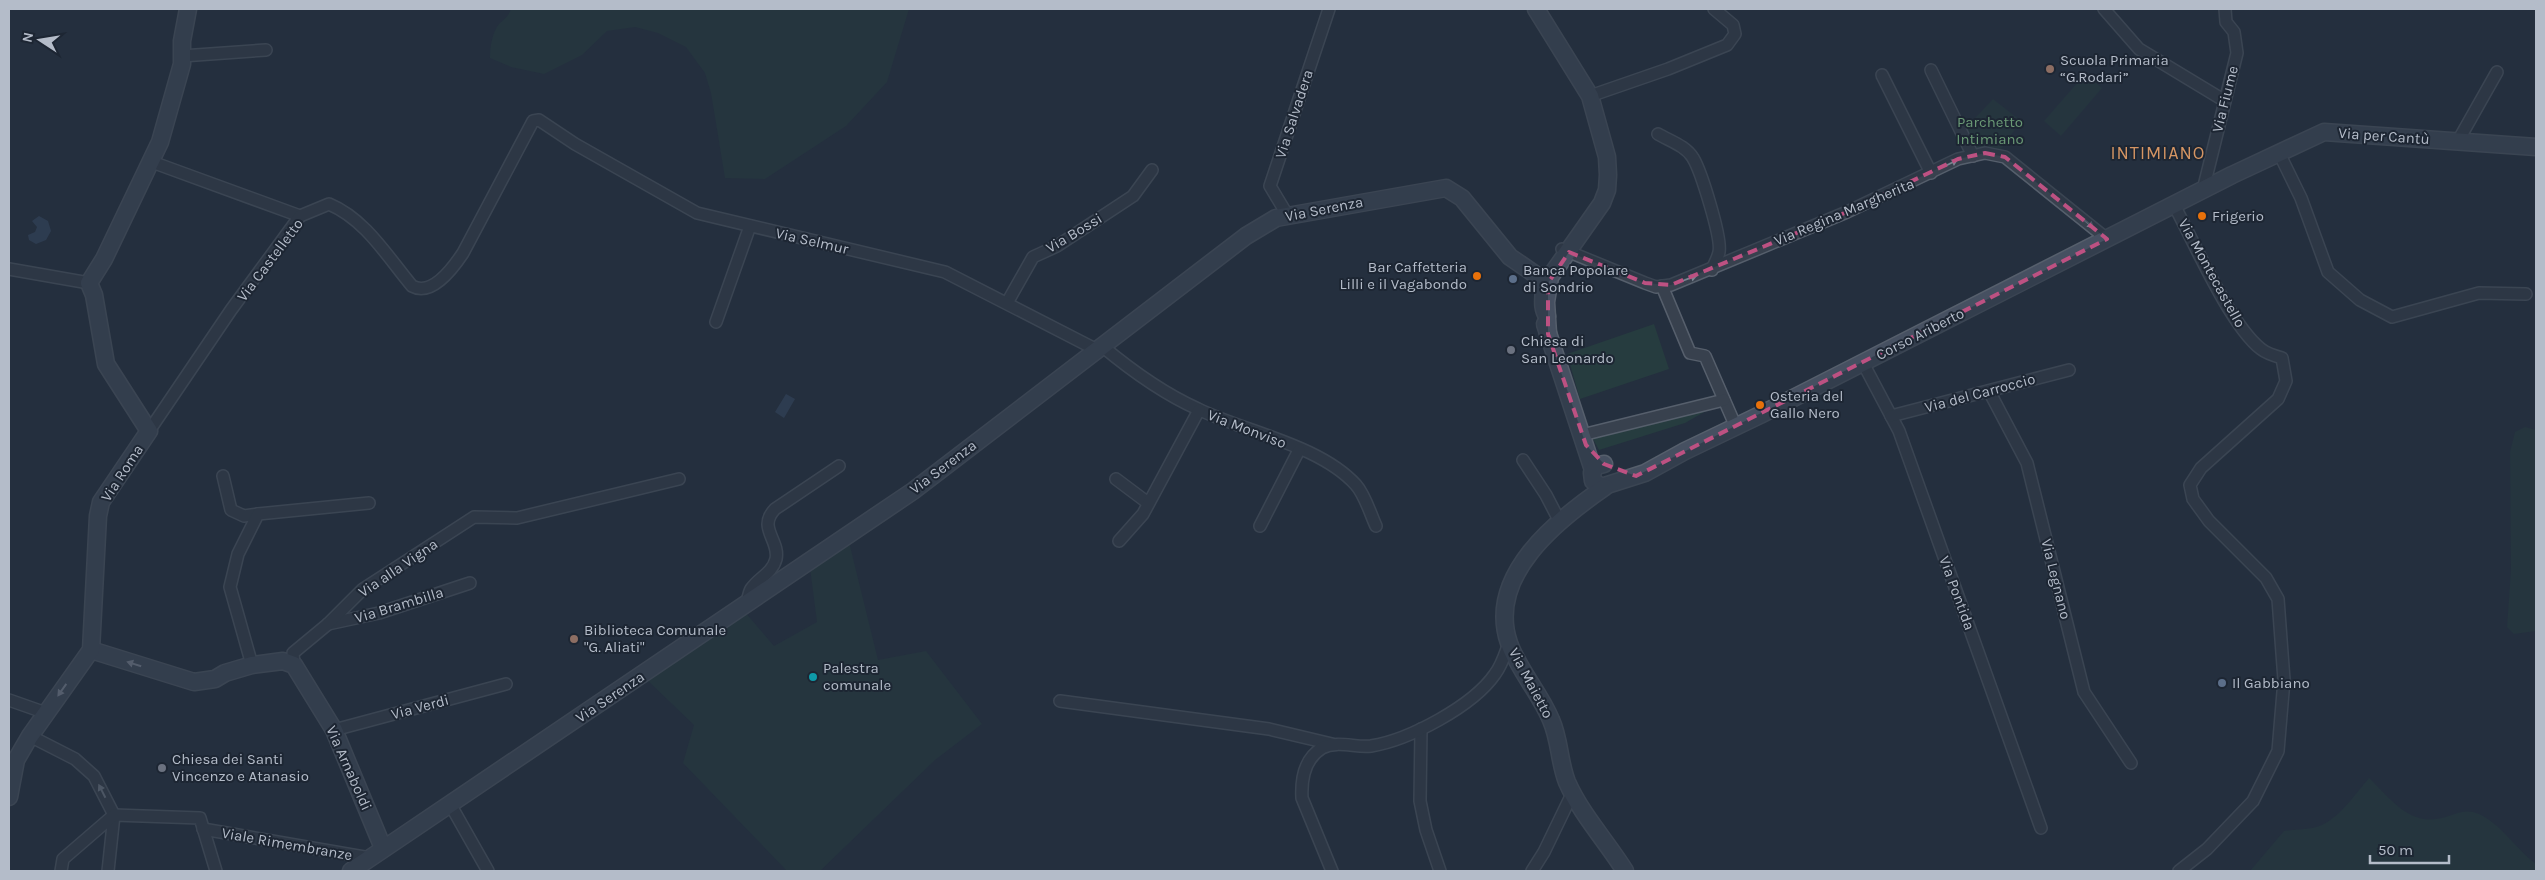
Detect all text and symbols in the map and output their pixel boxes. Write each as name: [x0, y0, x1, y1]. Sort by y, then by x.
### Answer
north arrow: [15, 15, 65, 65]
text: N: [18, 31, 37, 44]
place label: Scuola Primaria “G.Rodari”: [2060, 51, 2169, 86]
marker: Scuola Primaria “G.Rodari”: [2044, 63, 2056, 75]
street label: Via Fiume: [2208, 64, 2242, 134]
street label: Via Salvadera: [1271, 67, 1317, 161]
park label: Parchetto Intimiano: [1956, 113, 2024, 148]
street label: Via per Cantù: [2338, 124, 2430, 148]
district label: INTIMIANO: [2111, 142, 2205, 164]
one-way arrow: [1943, 159, 1958, 167]
street label: Via Regina Margherita: [1771, 174, 1917, 250]
street label: Via Serenza: [1283, 193, 1365, 225]
place label: Frigerio: [2212, 207, 2264, 225]
street label: Via Bossi: [1043, 209, 1105, 257]
marker: Frigerio: [2196, 210, 2208, 222]
street label: Via Castelletto: [233, 215, 307, 305]
street label: Via Montecastello: [2175, 215, 2249, 331]
one-way arrow: [2081, 217, 2093, 229]
street label: Via Selmur: [774, 224, 851, 258]
place label: Bar Caffetteria Lilli e il Vagabondo: [1339, 258, 1467, 293]
place label: Banca Popolare di Sondrio: [1523, 261, 1628, 296]
marker: Bar Caffetteria Lilli e il Vagabondo: [1471, 270, 1483, 282]
marker: Banca Popolare di Sondrio: [1507, 273, 1519, 285]
one-way arrow: [1683, 274, 1698, 282]
street label: Corso Ariberto: [1873, 304, 1967, 364]
place label: Chiesa di San Leonardo: [1521, 332, 1614, 367]
marker: Chiesa di San Leonardo: [1505, 344, 1517, 356]
street label: Via del Carroccio: [1923, 370, 2037, 416]
place label: Osteria del Gallo Nero: [1770, 387, 1843, 422]
marker: Osteria del Gallo Nero: [1754, 399, 1766, 411]
street label: Via Monviso: [1205, 406, 1289, 452]
street label: Via Serenza: [906, 436, 980, 498]
street label: Via Roma: [97, 441, 147, 505]
street label: Via alla Vigna: [355, 535, 441, 601]
street label: Via Legnano: [2037, 537, 2075, 621]
street label: Via Pontida: [1935, 553, 1979, 633]
street label: Via Brambilla: [352, 583, 446, 627]
place label: Biblioteca Comunale "G. Aliati": [584, 621, 726, 656]
marker: Biblioteca Comunale "G. Aliati": [568, 633, 580, 645]
street label: Via Maietto: [1505, 645, 1557, 721]
one-way arrow: [126, 659, 141, 667]
place label: Palestra comunale: [823, 659, 891, 694]
street label: Via Serenza: [572, 667, 648, 727]
marker: Palestra comunale: [807, 671, 819, 683]
place label: Il Gabbiano: [2232, 674, 2310, 692]
marker: Il Gabbiano: [2216, 677, 2228, 689]
one-way arrow: [57, 683, 68, 696]
street label: Via Verdi: [389, 691, 451, 723]
street label: Via Arnaboldi: [322, 723, 376, 813]
place label: Chiesa dei Santi Vincenzo e Atanasio: [172, 750, 309, 785]
marker: Chiesa dei Santi Vincenzo e Atanasio: [156, 762, 168, 774]
one-way arrow: [98, 784, 106, 798]
street label: Viale Rimembranze: [220, 824, 354, 864]
scale bar: [2370, 832, 2449, 864]
text: 50 m: [2378, 841, 2413, 859]

